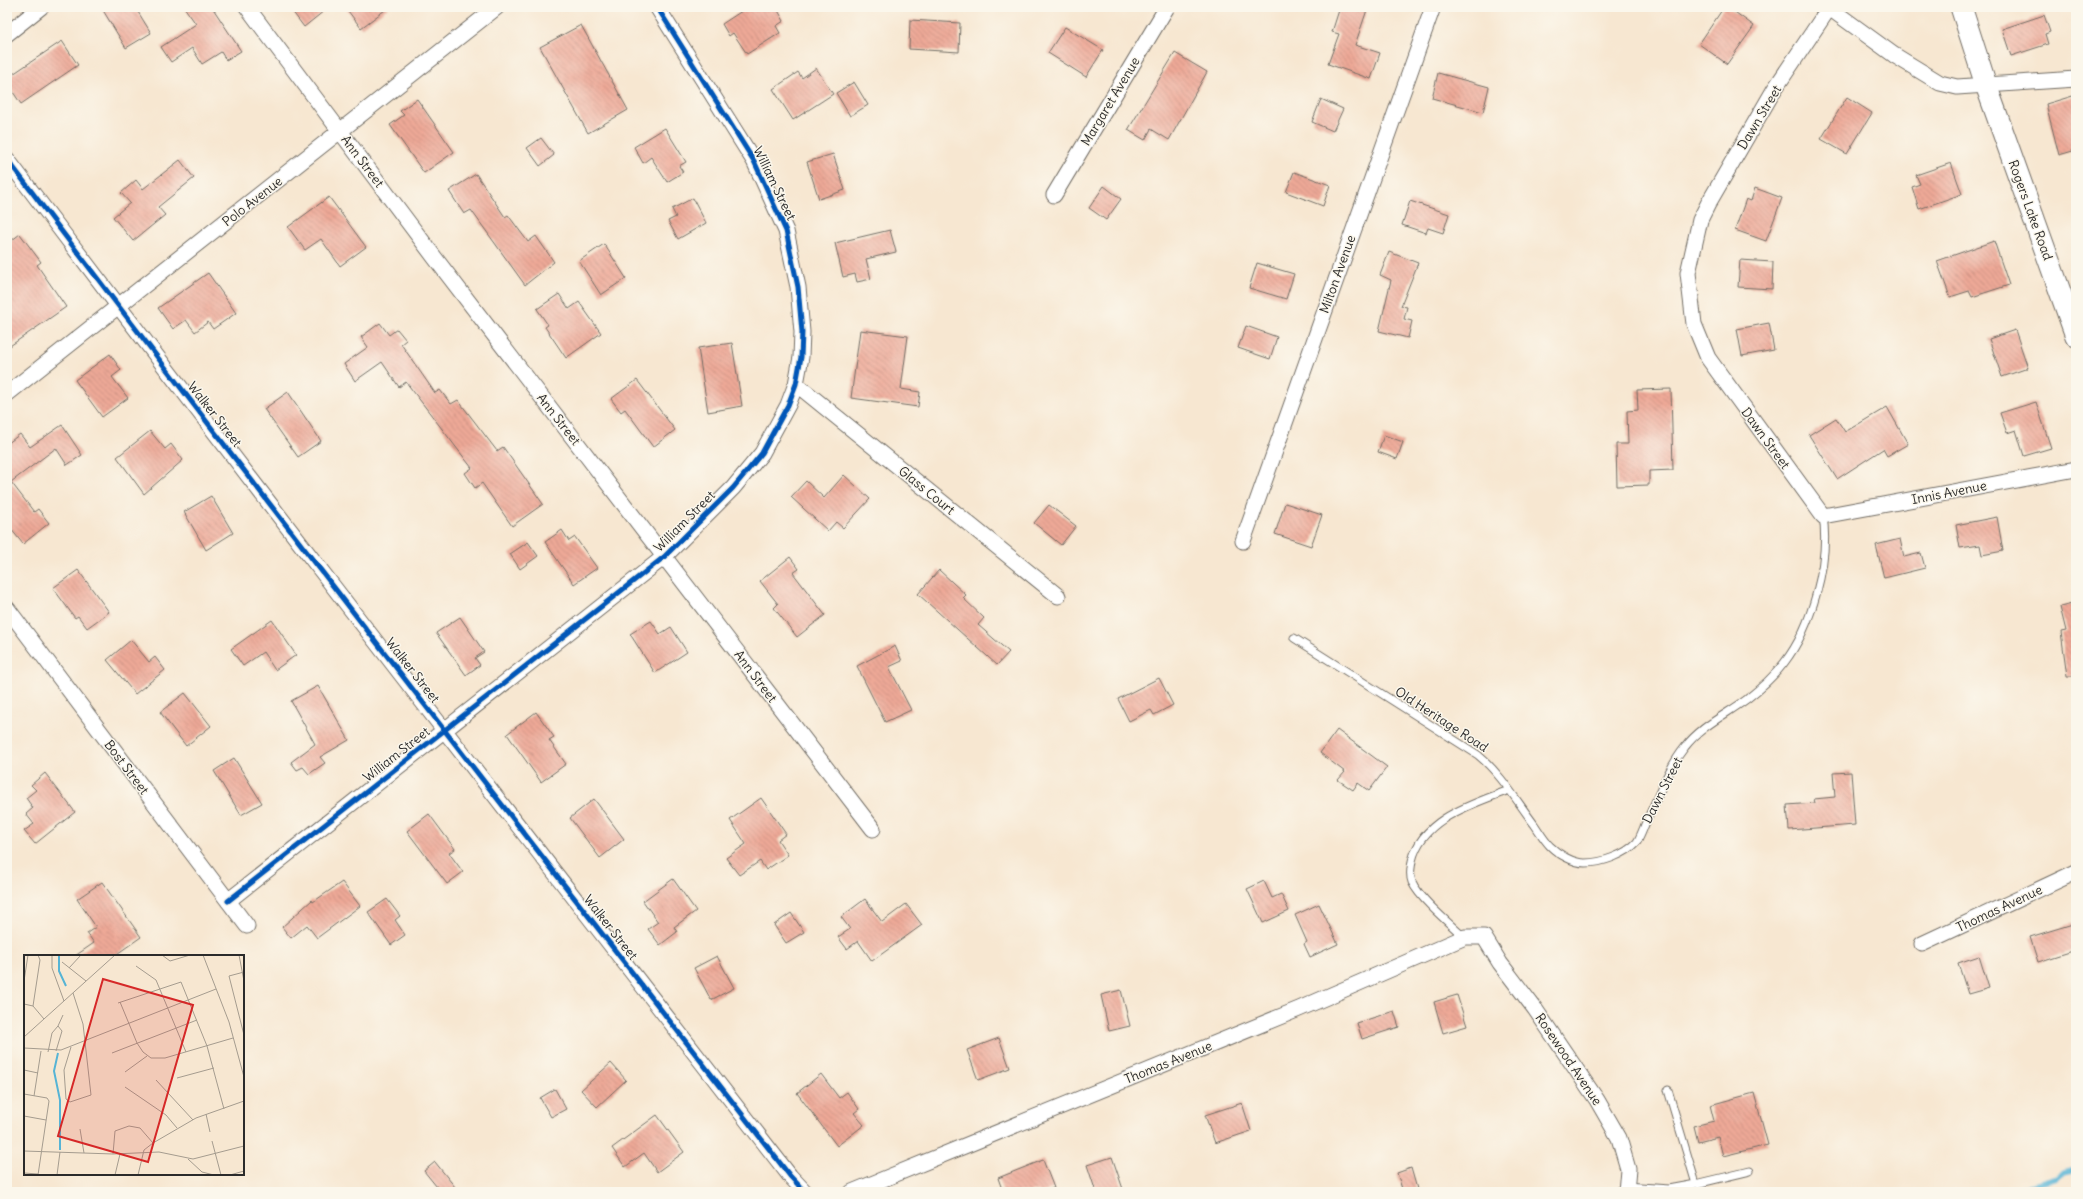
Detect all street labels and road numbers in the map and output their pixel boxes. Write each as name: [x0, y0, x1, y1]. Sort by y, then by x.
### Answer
street label: Margaret Avenue: [1077, 54, 1144, 149]
street label: Dawn Street: [1734, 81, 1786, 153]
street label: Ann Street: [337, 132, 388, 191]
street label: William Street: [749, 143, 800, 223]
street label: Rogers Lake Road: [2004, 158, 2057, 263]
street label: Polo Avenue: [219, 173, 286, 230]
street label: Milton Avenue: [1315, 233, 1360, 316]
street label: Walker Street: [184, 378, 246, 451]
street label: Ann Street: [533, 390, 585, 449]
street label: Dawn Street: [1738, 404, 1794, 473]
street label: Glass Court: [895, 462, 959, 519]
street label: Innis Avenue: [1910, 477, 1988, 508]
street label: William Street: [650, 487, 719, 556]
street label: Walker Street: [382, 634, 444, 707]
street label: Ann Street: [730, 647, 781, 706]
street label: Old Heritage Road: [1392, 683, 1492, 756]
street label: William Street: [360, 723, 434, 786]
street label: Bost Street: [101, 737, 153, 798]
street label: Dawn Street: [1638, 754, 1687, 826]
street label: Thomas Avenue: [1953, 881, 2045, 936]
street label: Walker Street: [580, 891, 642, 964]
street label: Rosewood Avenue: [1531, 1010, 1606, 1109]
street label: Thomas Avenue: [1122, 1037, 1214, 1088]

